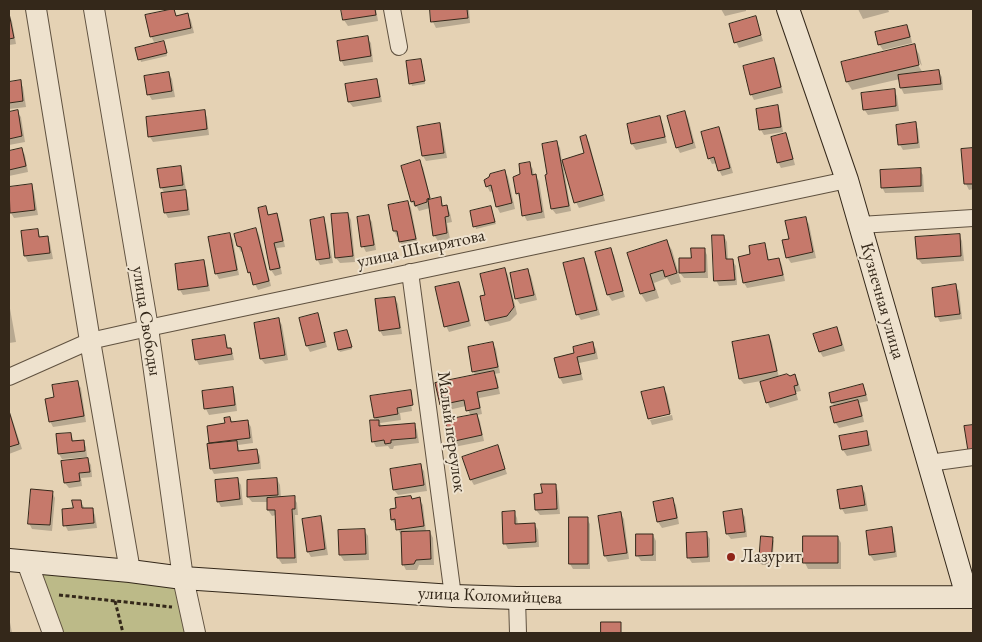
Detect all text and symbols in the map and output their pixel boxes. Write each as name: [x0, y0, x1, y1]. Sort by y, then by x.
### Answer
street label: улица Шкирятова: [355, 225, 487, 273]
street label: Кузнечная улица: [855, 240, 909, 362]
street label: улица Свободы: [127, 264, 165, 378]
street label: Малый переулок: [432, 370, 470, 494]
place label: Лазурит: [741, 546, 802, 568]
marker: Лазурит: [725, 551, 737, 563]
street label: улица Коломийцева: [417, 583, 563, 609]

